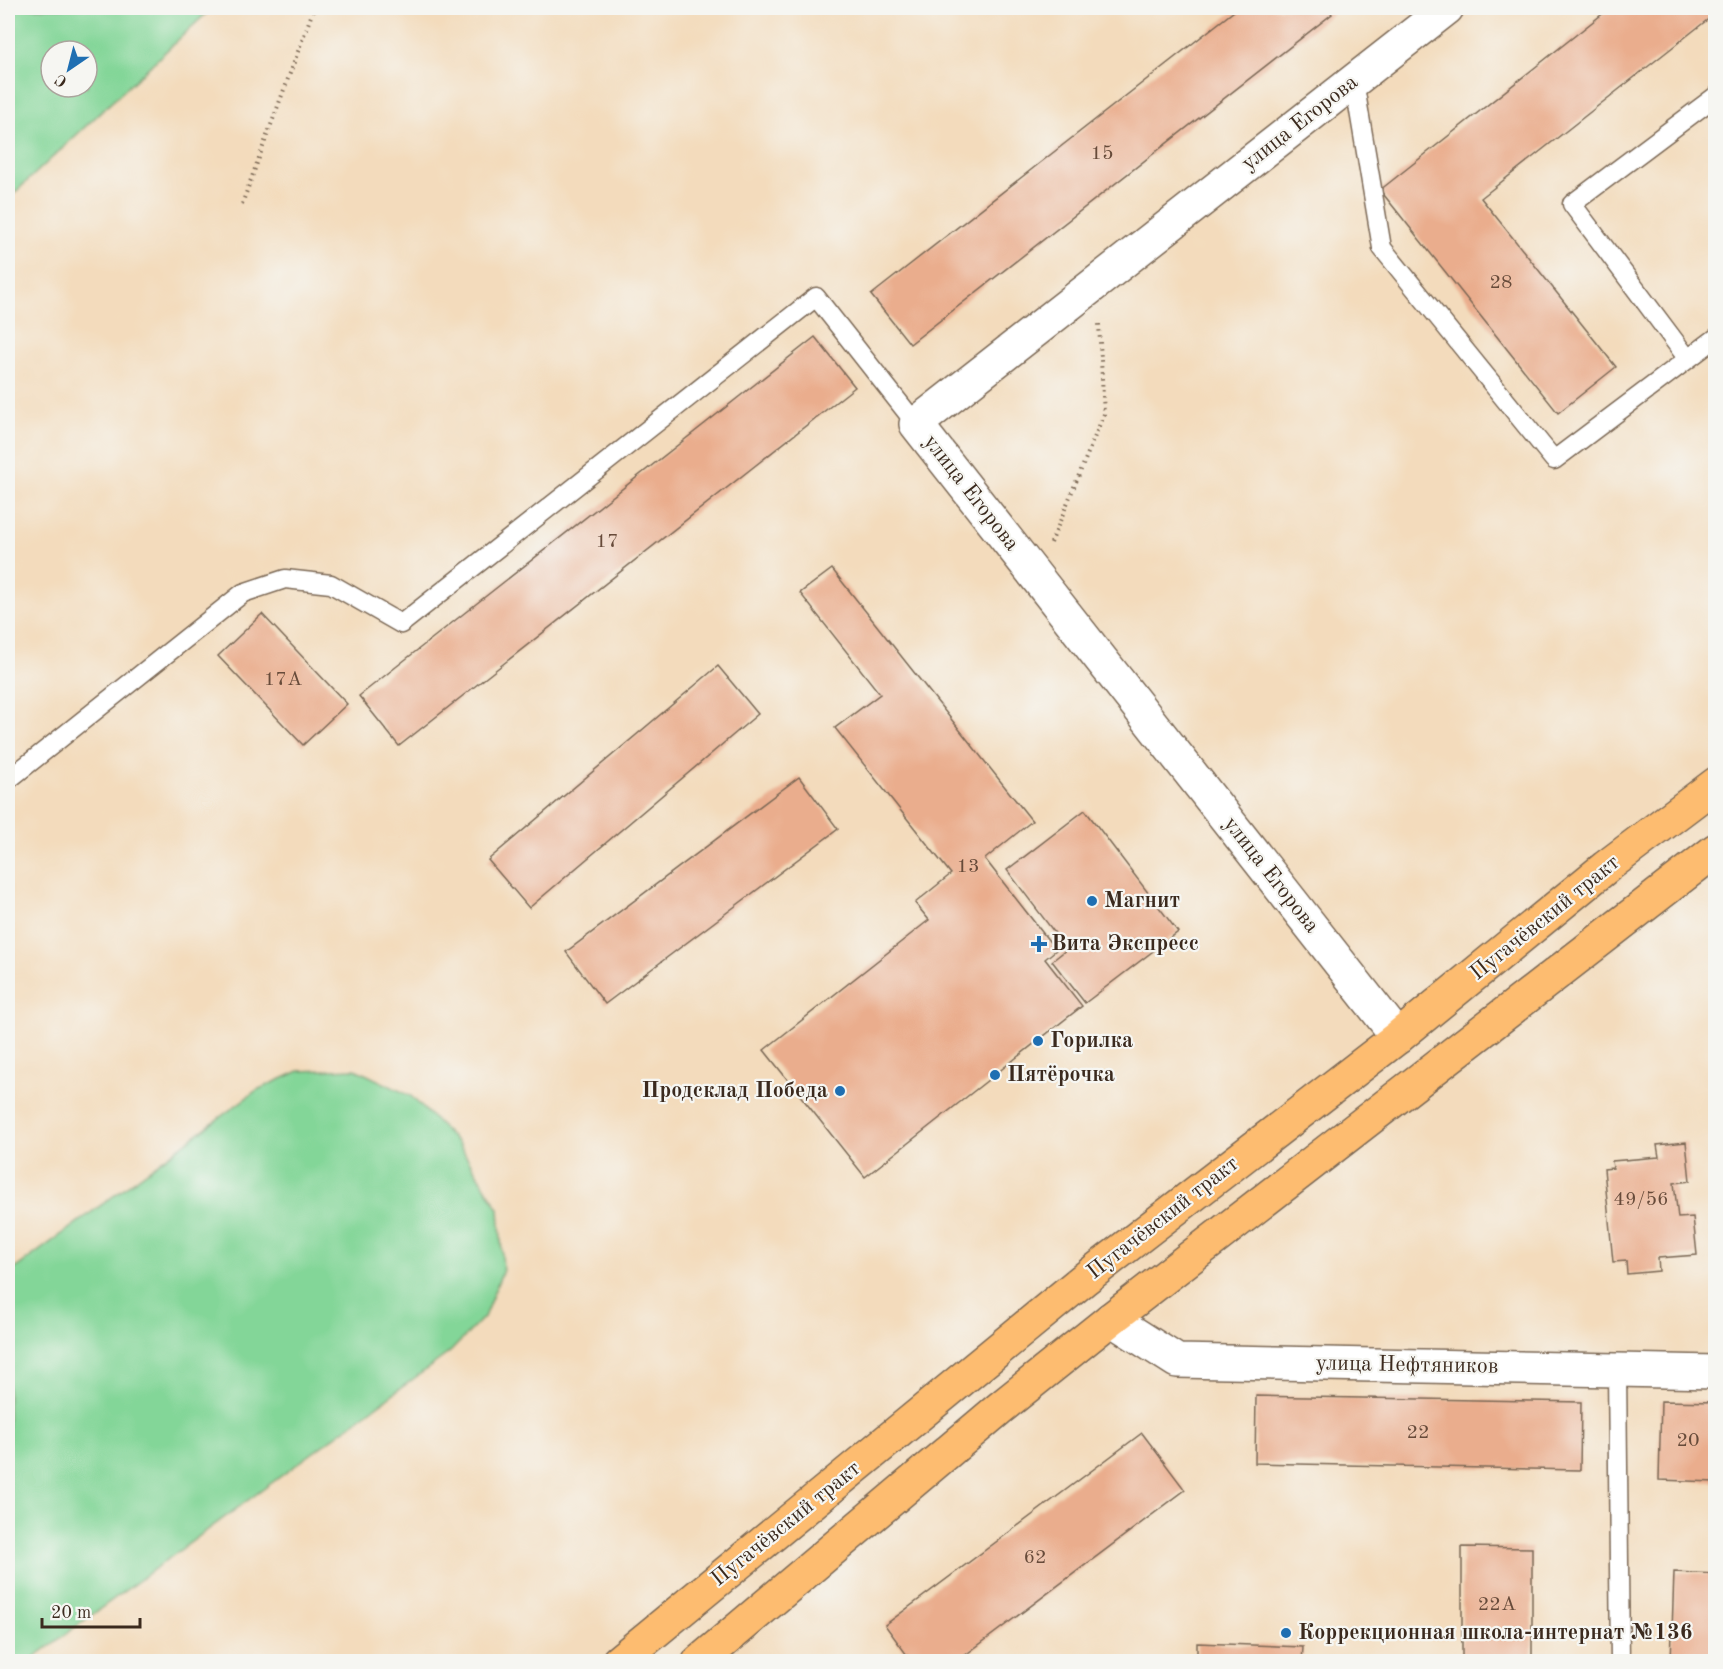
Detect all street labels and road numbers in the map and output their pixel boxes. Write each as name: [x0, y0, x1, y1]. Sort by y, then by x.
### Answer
street label: улица Егорова: [1238, 71, 1362, 175]
street label: улица Егорова: [919, 431, 1023, 555]
street label: улица Егорова: [1219, 813, 1323, 937]
street label: Пугачёвский тракт: [1466, 851, 1624, 985]
street label: Пугачёвский тракт: [1083, 1152, 1243, 1284]
street label: улица Нефтяников: [1315, 1352, 1499, 1378]
street label: Пугачёвский тракт: [707, 1457, 865, 1591]

